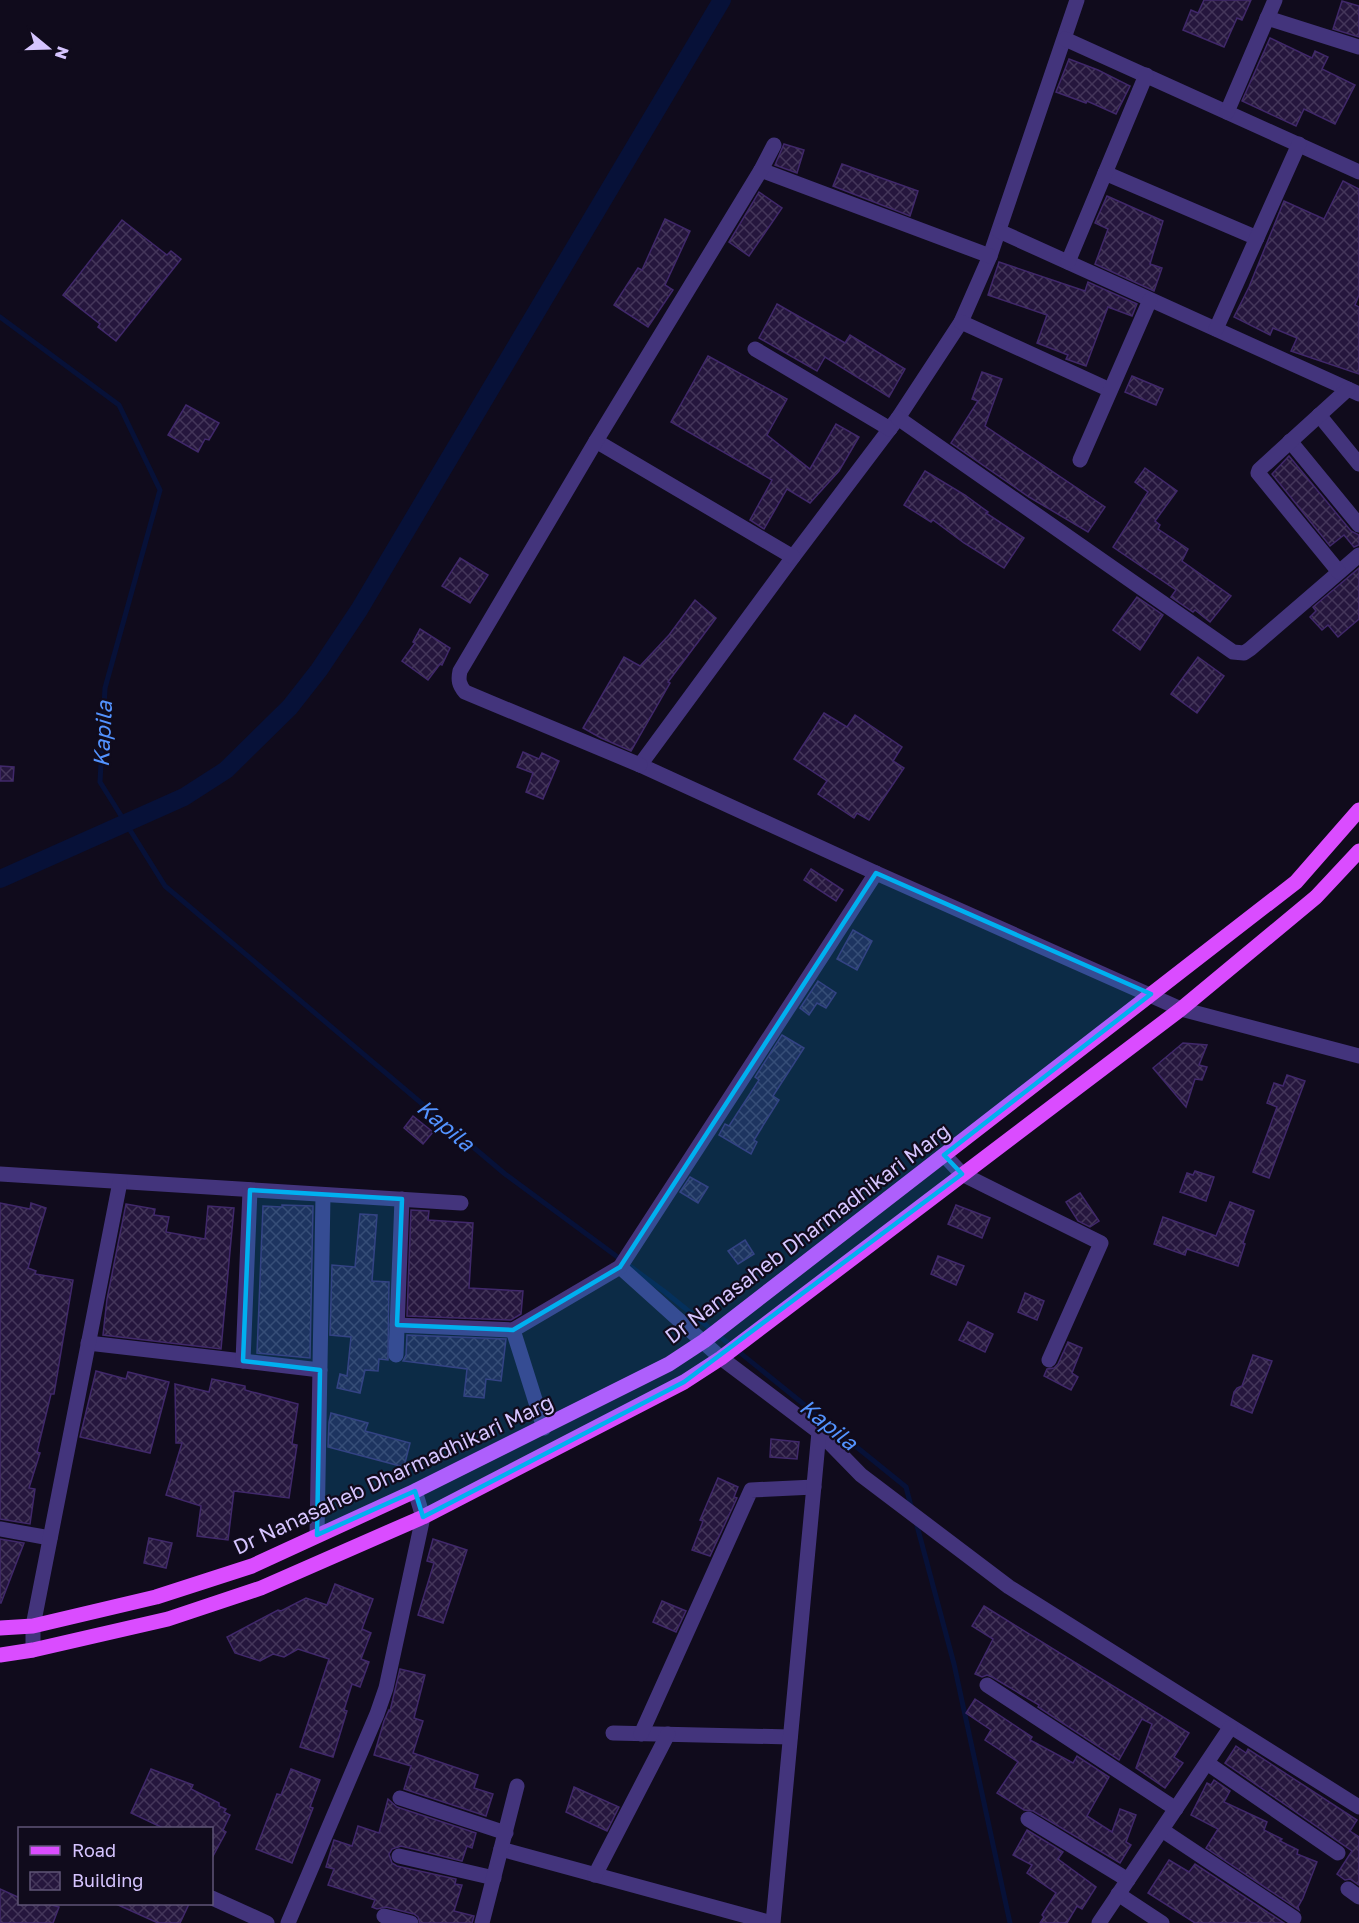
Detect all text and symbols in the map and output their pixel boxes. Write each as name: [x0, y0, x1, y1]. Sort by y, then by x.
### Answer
north arrow: [18, 18, 78, 78]
text: N: [51, 44, 74, 62]
water label: Kapila: [87, 699, 117, 768]
water label: Kapila: [412, 1093, 481, 1158]
street label: Dr Nanasaheb Dharmadhikari Marg: [659, 1117, 955, 1349]
street label: Dr Nanasaheb Dharmadhikari Marg: [229, 1388, 557, 1560]
water label: Kapila: [795, 1393, 864, 1456]
legend: [18, 1827, 213, 1905]
text: Road: [72, 1839, 116, 1861]
text: Building: [72, 1869, 143, 1891]

